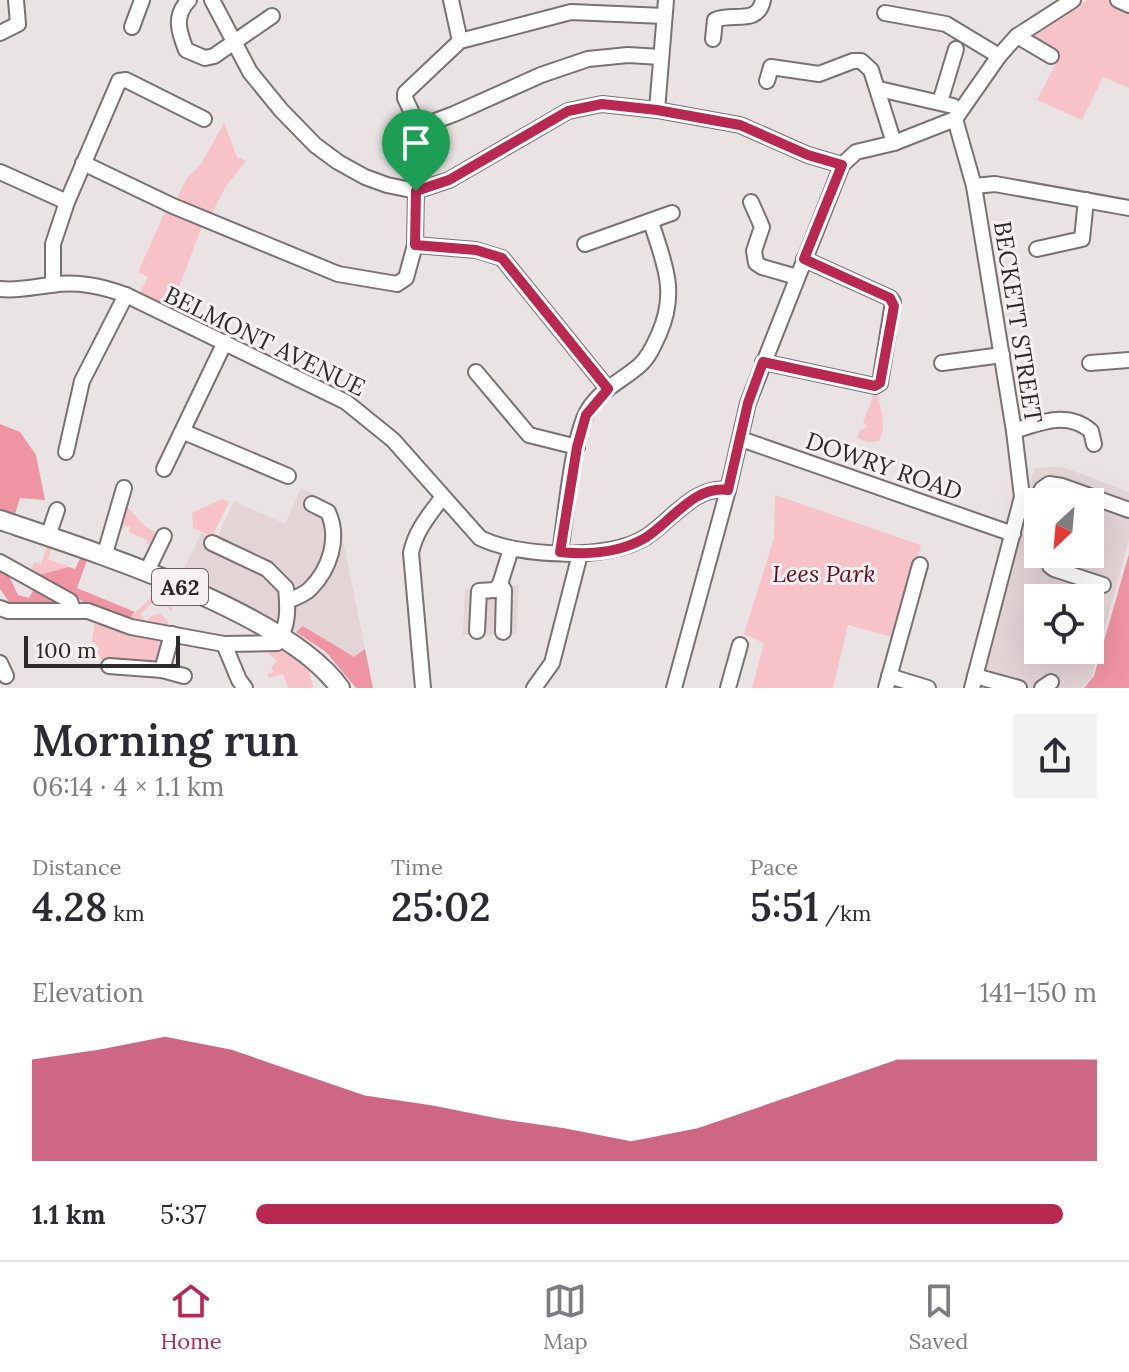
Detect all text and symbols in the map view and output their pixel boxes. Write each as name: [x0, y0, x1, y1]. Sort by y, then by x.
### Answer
pin: [382, 109, 450, 191]
icon: arrive: [394, 121, 438, 165]
street label: BECKETT STREET: [987, 219, 1049, 425]
street label: BELMONT AVENUE: [159, 279, 371, 403]
street label: DOWRY ROAD: [802, 425, 966, 507]
north arrow: [1024, 488, 1104, 568]
map controls: [1024, 488, 1104, 664]
park label: Lees Park: [772, 558, 876, 589]
road number: A62: [152, 569, 208, 605]
button: locate: [1024, 584, 1104, 664]
scale bar: [24, 632, 180, 668]
text: 100 m: [36, 636, 97, 664]
text: Morning run: [32, 712, 299, 768]
button: share: [1013, 714, 1097, 798]
text: 06:14 · 4 × 1.1 km: [32, 770, 224, 803]
text: Distance: [32, 853, 122, 881]
text: Time: [391, 853, 443, 881]
text: Pace: [750, 853, 798, 881]
text: 4.28: [32, 881, 107, 932]
text: 25:02: [391, 881, 491, 932]
text: 5:51: [750, 881, 819, 932]
text: km: [107, 899, 145, 927]
text: /km: [819, 899, 872, 927]
text: Elevation: [32, 976, 144, 1009]
text: 141–150 m: [980, 976, 1097, 1009]
text: 1.1 km: [32, 1198, 105, 1231]
text: 5:37: [160, 1198, 207, 1231]
tab: Home: [161, 1279, 222, 1355]
tab: Map: [543, 1279, 588, 1355]
tab: Saved: [909, 1279, 968, 1355]

